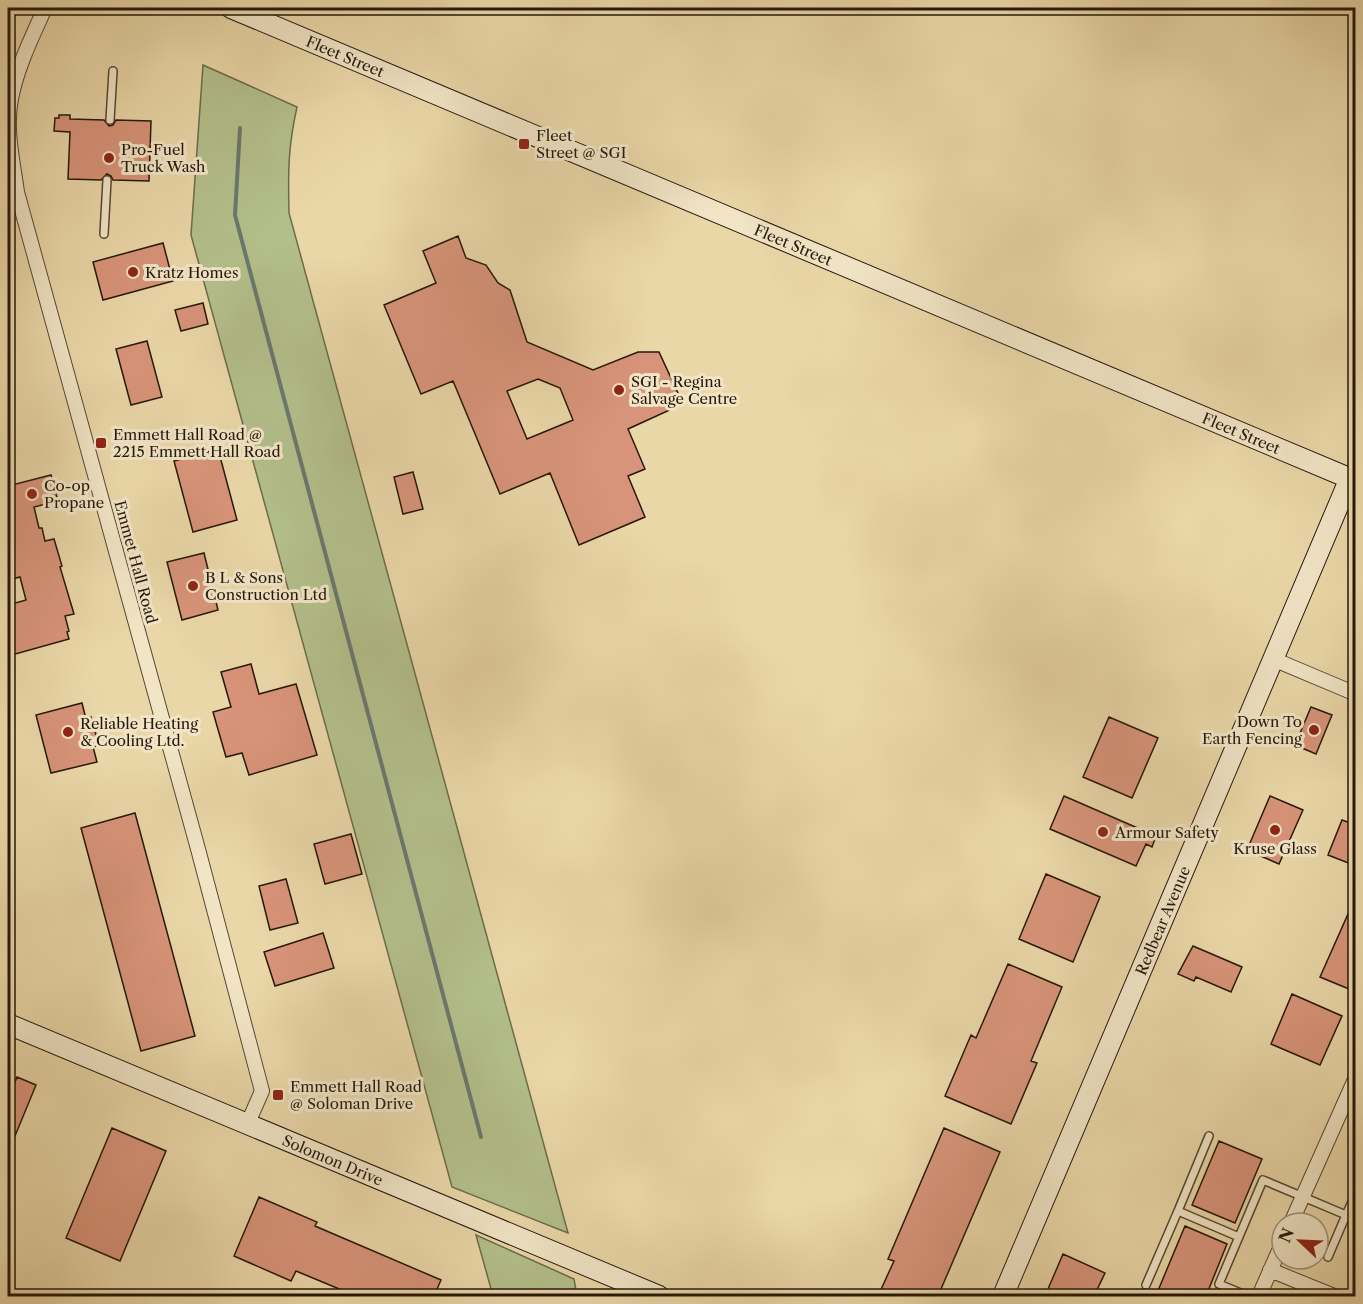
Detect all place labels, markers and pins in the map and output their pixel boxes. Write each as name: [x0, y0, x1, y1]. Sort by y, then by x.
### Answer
place label: Fleet Street @ SGI: [536, 126, 626, 162]
marker: Fleet Street @ SGI: [517, 137, 531, 151]
place label: Pro-Fuel Truck Wash: [121, 140, 206, 176]
marker: Pro-Fuel Truck Wash: [102, 151, 116, 165]
place label: Kratz Homes: [145, 263, 238, 282]
marker: Kratz Homes: [126, 265, 140, 279]
place label: SGI - Regina Salvage Centre: [631, 372, 737, 408]
marker: SGI - Regina Salvage Centre: [612, 383, 626, 397]
place label: Emmett Hall Road @ 2215 Emmett Hall Road: [113, 425, 281, 461]
marker: Emmett Hall Road @ 2215 Emmett Hall Road: [94, 436, 108, 450]
place label: Co-op Propane: [44, 476, 104, 512]
marker: Co-op Propane: [25, 487, 39, 501]
place label: B L & Sons Construction Ltd: [205, 568, 327, 604]
marker: B L & Sons Construction Ltd: [186, 579, 200, 593]
place label: Down To Earth Fencing: [1202, 712, 1302, 748]
place label: Reliable Heating & Cooling Ltd.: [80, 714, 198, 750]
marker: Down To Earth Fencing: [1307, 723, 1321, 737]
marker: Reliable Heating & Cooling Ltd.: [61, 725, 75, 739]
place label: Armour Safety: [1114, 823, 1220, 842]
marker: Kruse Glass: [1268, 823, 1282, 837]
marker: Armour Safety: [1096, 825, 1110, 839]
place label: Kruse Glass: [1233, 839, 1317, 858]
place label: Emmett Hall Road @ Soloman Drive: [290, 1077, 422, 1113]
marker: Emmett Hall Road @ Soloman Drive: [271, 1088, 285, 1102]

